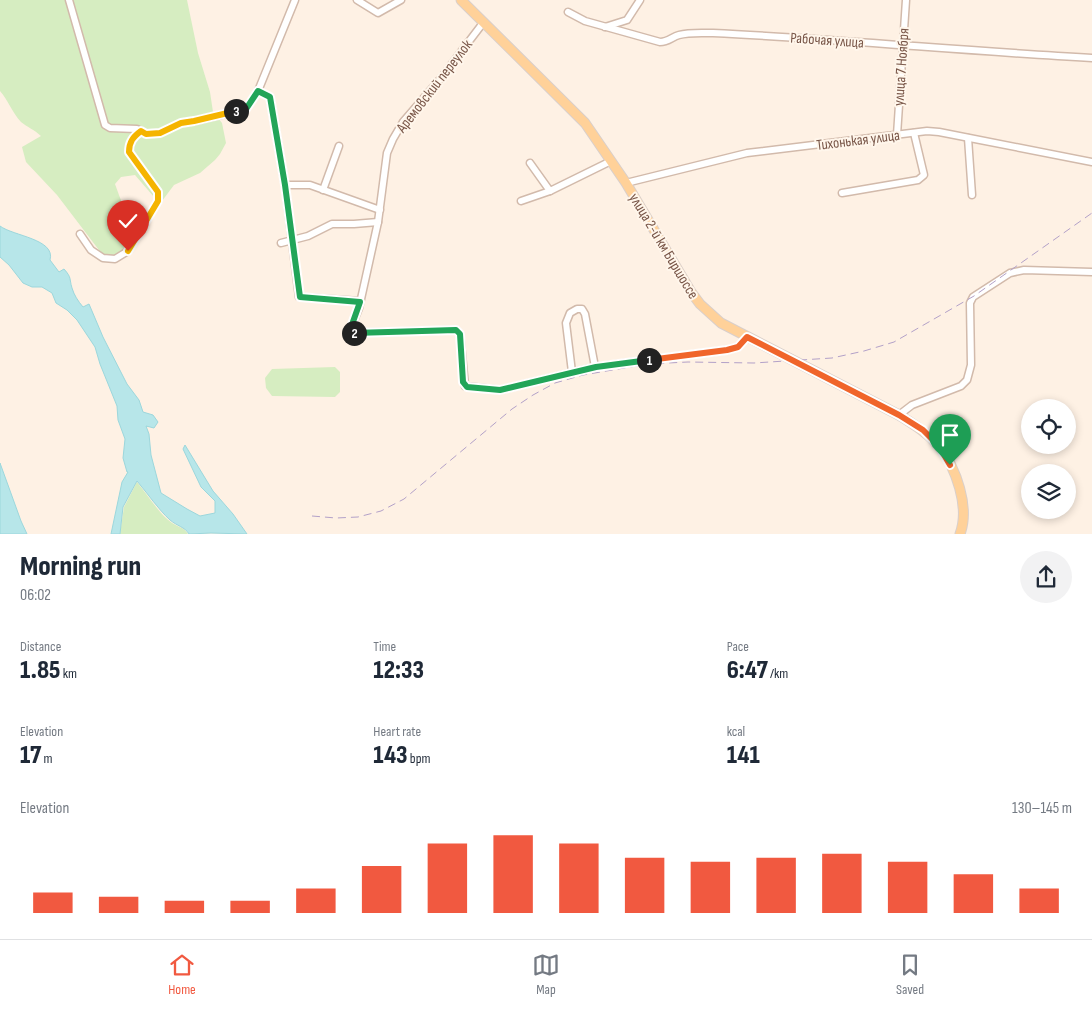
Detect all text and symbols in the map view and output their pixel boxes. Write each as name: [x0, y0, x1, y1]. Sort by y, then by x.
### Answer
street label: улица 7 Ноября: [889, 27, 914, 107]
street label: Рабочая улица: [790, 28, 865, 53]
street label: Аремовский переулок: [392, 36, 477, 137]
pin: 3: [224, 98, 248, 124]
text: 3: [233, 103, 240, 120]
street label: Тихонькая улица: [815, 126, 901, 155]
street label: улица 2-й км Биршоссе: [625, 190, 703, 303]
pin: [107, 200, 149, 251]
icon: check: [114, 207, 142, 235]
pin: 2: [342, 320, 366, 346]
text: 2: [351, 325, 358, 342]
pin: 1: [636, 348, 662, 372]
text: 1: [647, 352, 652, 369]
map controls: [1021, 399, 1076, 519]
button: locate: [1021, 399, 1076, 454]
pin: [929, 414, 971, 465]
icon: arrive: [936, 421, 964, 449]
button: layers: [1021, 464, 1076, 519]
text: Morning run: [20, 550, 141, 583]
button: share: [1020, 551, 1072, 603]
text: 06:02: [20, 586, 51, 605]
text: Distance: [20, 638, 61, 655]
text: Time: [373, 638, 396, 655]
text: Pace: [727, 638, 749, 655]
text: 1.85: [20, 655, 61, 686]
text: 12:33: [373, 655, 424, 686]
text: 6:47: [727, 655, 768, 686]
text: km: [61, 665, 77, 682]
text: /km: [768, 665, 788, 682]
text: Elevation: [20, 723, 63, 740]
text: Heart rate: [373, 723, 421, 740]
text: kcal: [727, 723, 745, 740]
text: 17: [20, 740, 41, 771]
text: 143: [373, 740, 408, 771]
text: 141: [727, 740, 760, 771]
text: m: [41, 750, 53, 767]
text: bpm: [408, 750, 430, 767]
text: Elevation: [20, 799, 69, 818]
text: 130–145 m: [1012, 799, 1072, 818]
tab: Home: [168, 951, 196, 998]
tab: Map: [532, 951, 560, 998]
tab: Saved: [896, 951, 924, 998]

